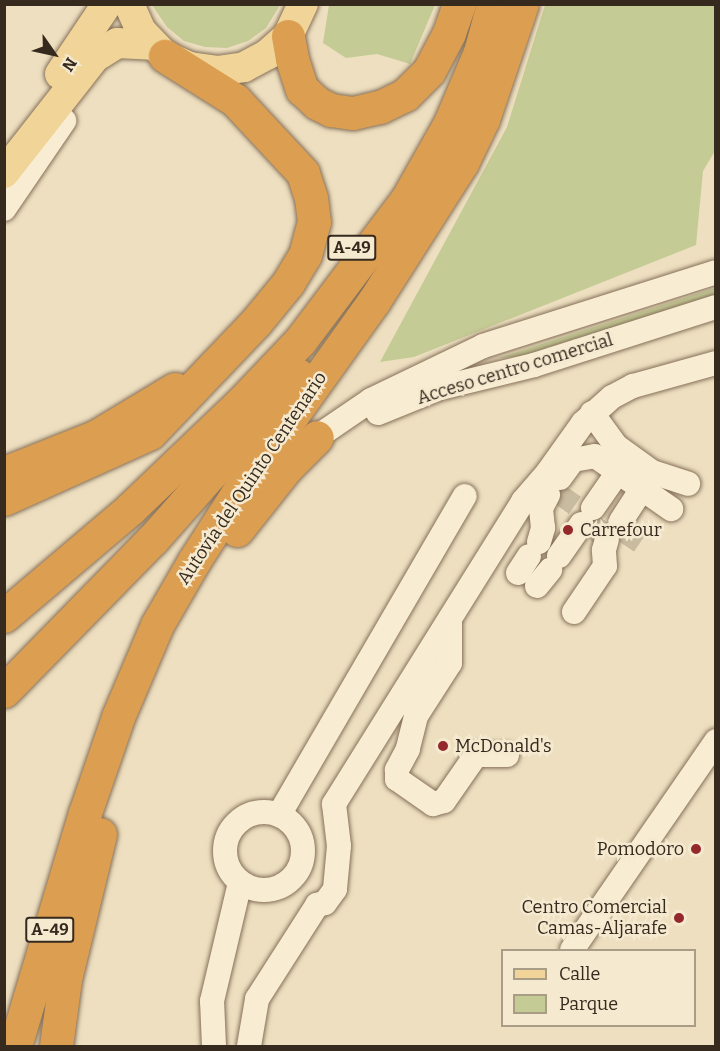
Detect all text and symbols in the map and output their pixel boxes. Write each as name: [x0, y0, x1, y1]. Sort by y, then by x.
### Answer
north arrow: [24, 24, 84, 84]
text: N: [58, 54, 81, 75]
road number: A-49: [326, 235, 378, 261]
street label: Acceso centro comercial: [414, 329, 616, 409]
street label: Autovía del Quinto Centenario: [173, 368, 331, 588]
place label: Carrefour: [580, 519, 662, 541]
marker: Carrefour: [561, 523, 575, 537]
place label: McDonald's: [455, 735, 552, 757]
marker: McDonald's: [436, 739, 450, 753]
place label: Pomodoro: [597, 838, 684, 860]
marker: Pomodoro: [689, 842, 703, 856]
place label: Centro Comercial Camas-Aljarafe: [521, 897, 667, 940]
marker: Centro Comercial Camas-Aljarafe: [672, 911, 686, 925]
road number: A-49: [25, 917, 76, 943]
legend: [501, 949, 696, 1027]
text: Calle: [559, 963, 600, 985]
text: Parque: [559, 993, 618, 1015]

